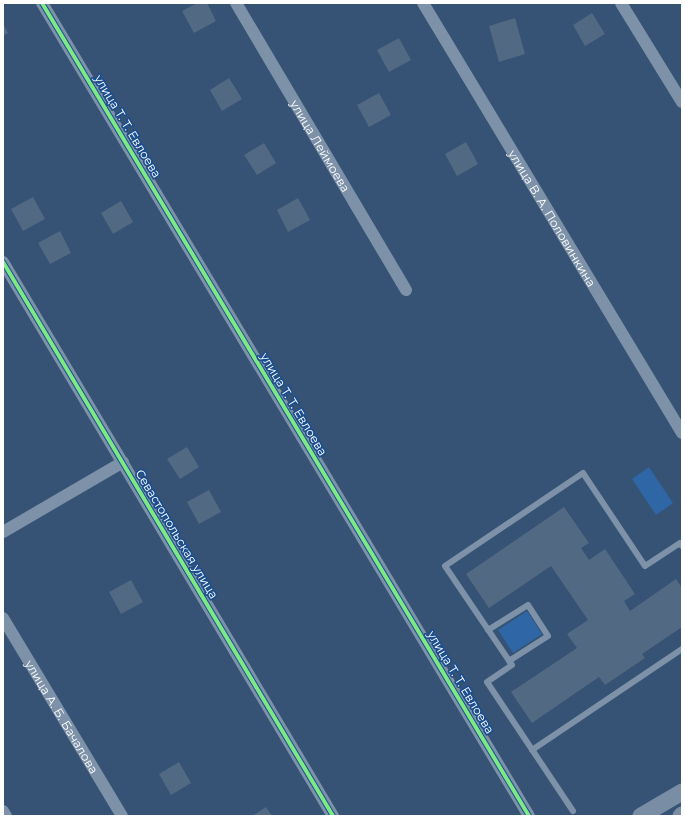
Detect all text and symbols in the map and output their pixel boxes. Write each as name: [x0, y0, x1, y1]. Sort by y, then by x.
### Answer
street label: улица Т. Т. Евлоева: [91, 71, 165, 180]
street label: улица Леймоева: [287, 96, 354, 195]
street label: улица В. А. Половинкина: [505, 146, 599, 289]
street label: улица Т. Т. Евлоева: [257, 349, 331, 458]
street label: Севастопольская улица: [132, 467, 222, 601]
street label: улица Т. Т. Евлоева: [424, 627, 498, 736]
street label: улица А. Б. Бачалова: [22, 656, 102, 776]

